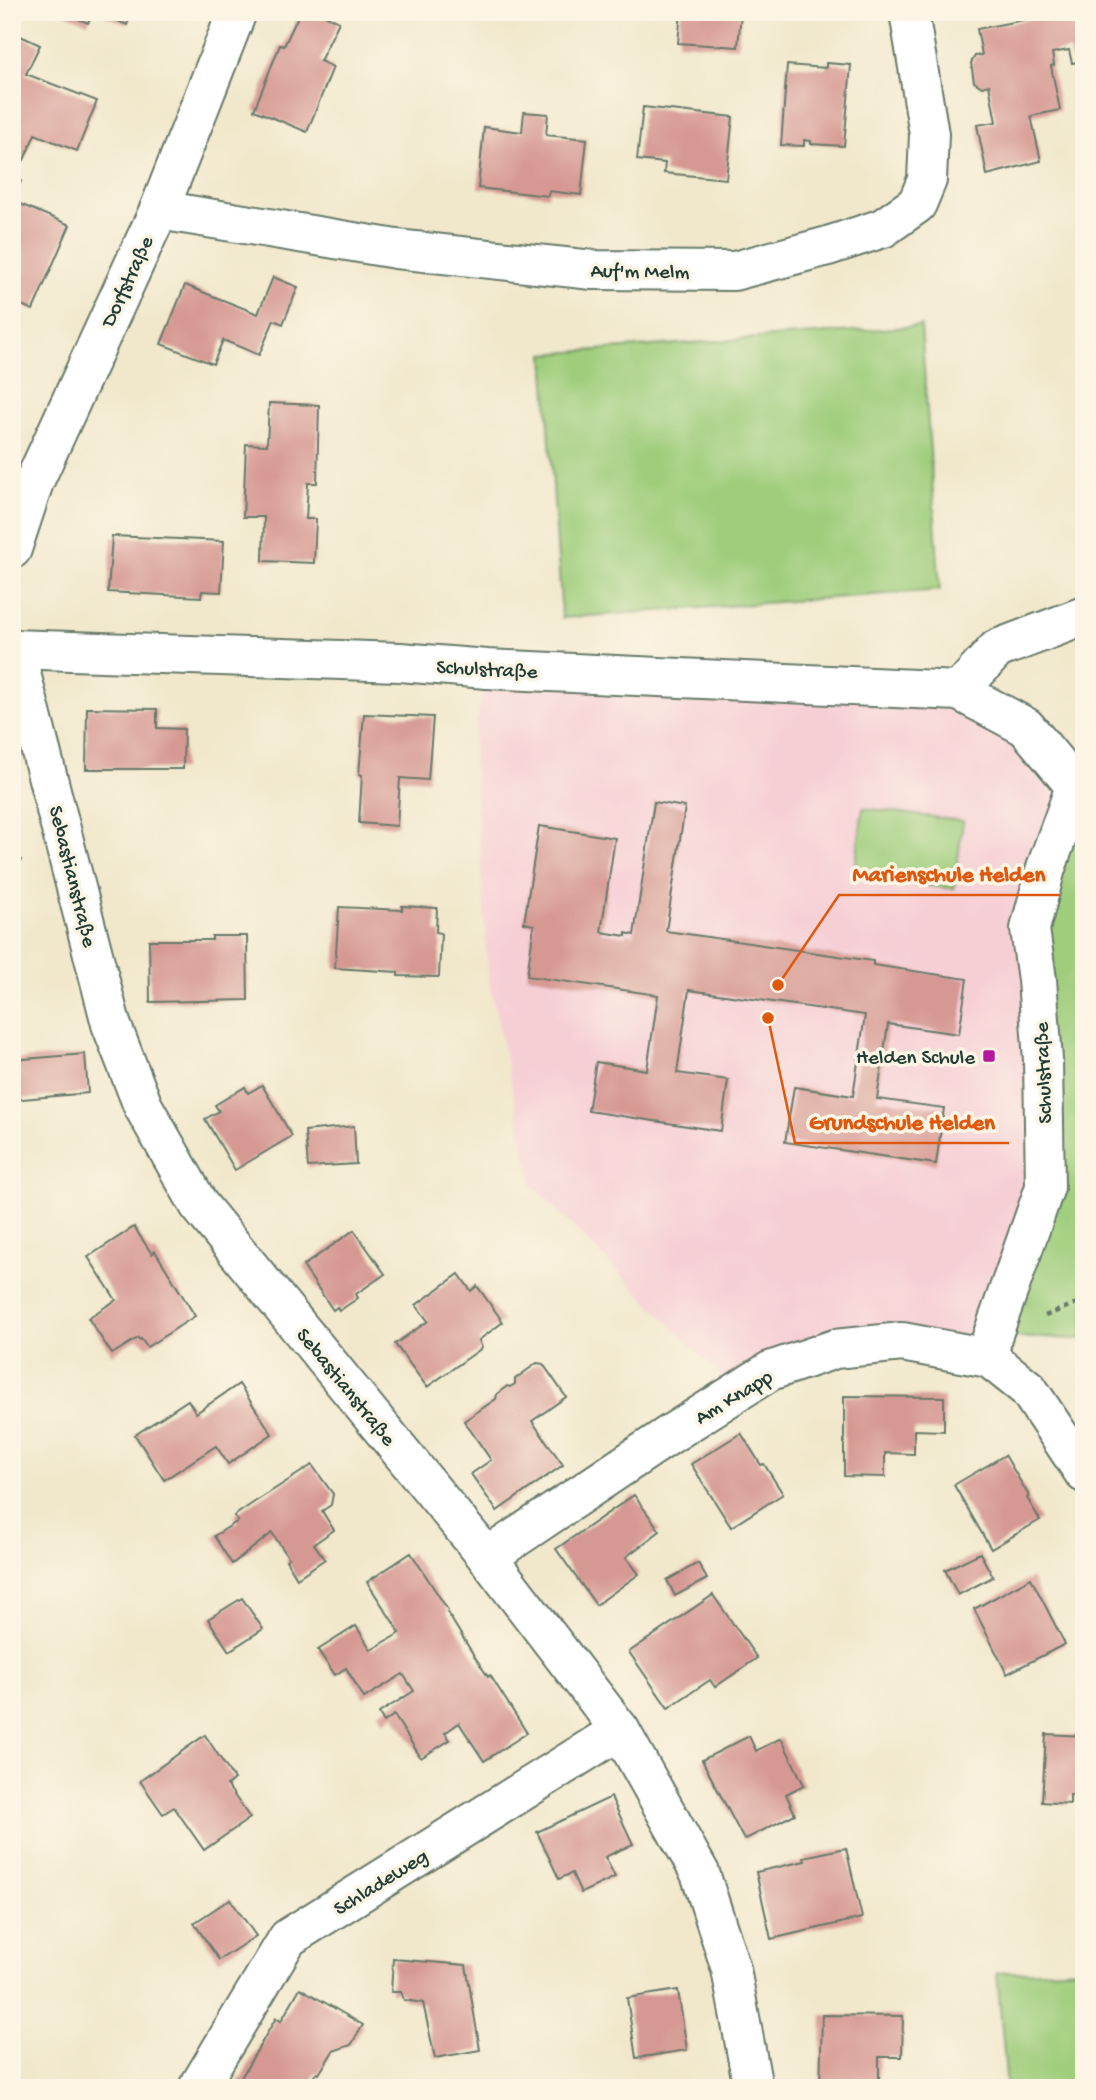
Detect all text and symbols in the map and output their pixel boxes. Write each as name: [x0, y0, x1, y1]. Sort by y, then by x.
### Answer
street label: Dorfstraße: [96, 232, 162, 334]
street label: Auf'm Melm: [590, 260, 690, 287]
street label: Schulstraße: [435, 656, 539, 687]
street label: Sebastianstraße: [41, 804, 101, 951]
callout: Marienschule Helden: [839, 851, 1060, 895]
text: Marienschule Helden: [853, 863, 1046, 890]
street label: Schulstraße: [1031, 1020, 1060, 1124]
place label: Helden Schule: [856, 1047, 976, 1072]
marker: Helden Schule: [981, 1048, 997, 1064]
callout: Grundschule Helden: [795, 1099, 1009, 1143]
text: Grundschule Helden: [809, 1111, 996, 1138]
street label: Sebastianstraße: [289, 1324, 400, 1453]
street label: Am Knapp: [691, 1366, 779, 1432]
street label: Schladeweg: [330, 1845, 434, 1923]

